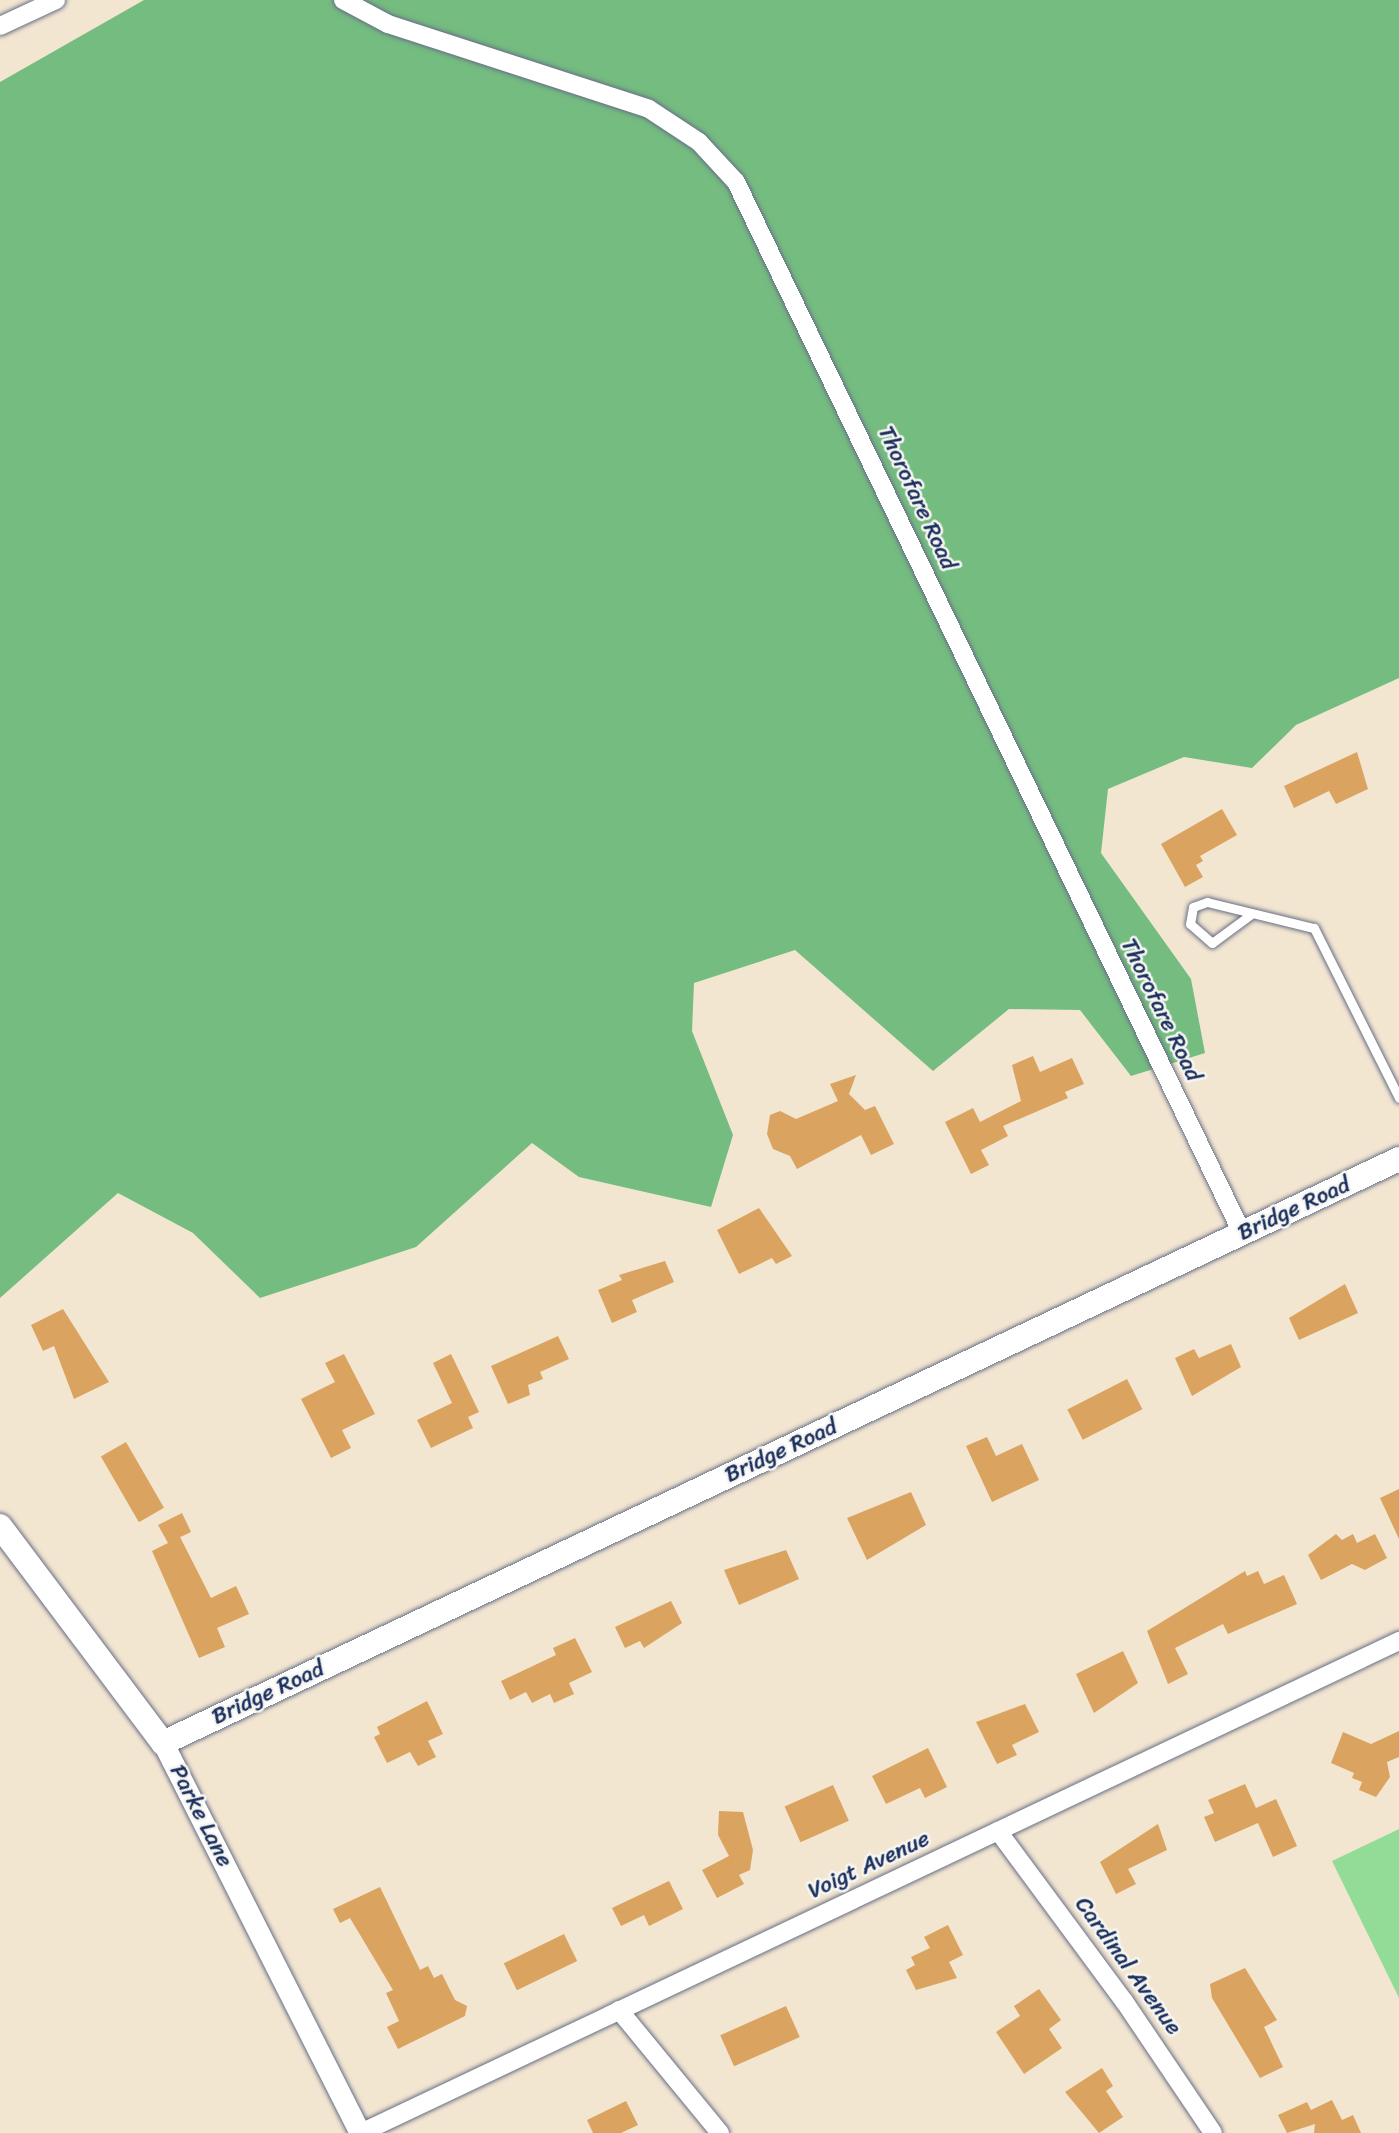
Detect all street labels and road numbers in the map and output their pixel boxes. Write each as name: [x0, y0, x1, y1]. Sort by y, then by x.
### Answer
street label: Thorofare Road: [872, 422, 962, 574]
street label: Thorofare Road: [1114, 934, 1208, 1086]
street label: Bridge Road: [1233, 1171, 1355, 1247]
street label: Bridge Road: [720, 1413, 842, 1489]
street label: Bridge Road: [207, 1655, 329, 1731]
street label: Parke Lane: [163, 1760, 239, 1872]
street label: Voigt Avenue: [804, 1825, 934, 1905]
street label: Cardinal Avenue: [1069, 1892, 1187, 2040]

